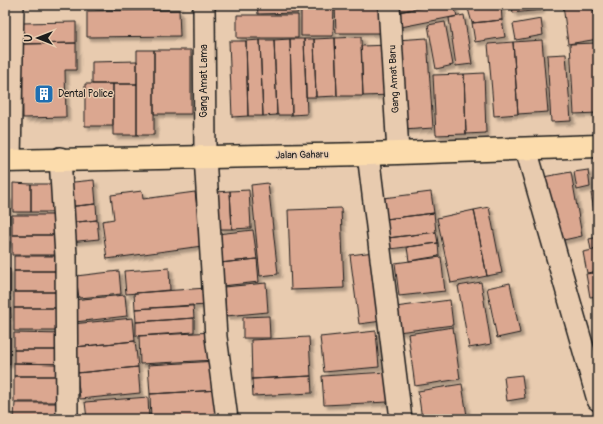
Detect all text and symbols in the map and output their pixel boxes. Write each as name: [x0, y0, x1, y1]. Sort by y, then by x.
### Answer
north arrow: [18, 18, 58, 58]
text: U: [22, 34, 35, 42]
street label: Gang Amat Lama: [198, 44, 210, 118]
street label: Gang Amat Baru: [386, 44, 402, 114]
building icon: Dental Police: [33, 83, 55, 105]
place label: Dental Police: [58, 88, 113, 100]
street label: Jalan Gaharu: [275, 149, 329, 161]

